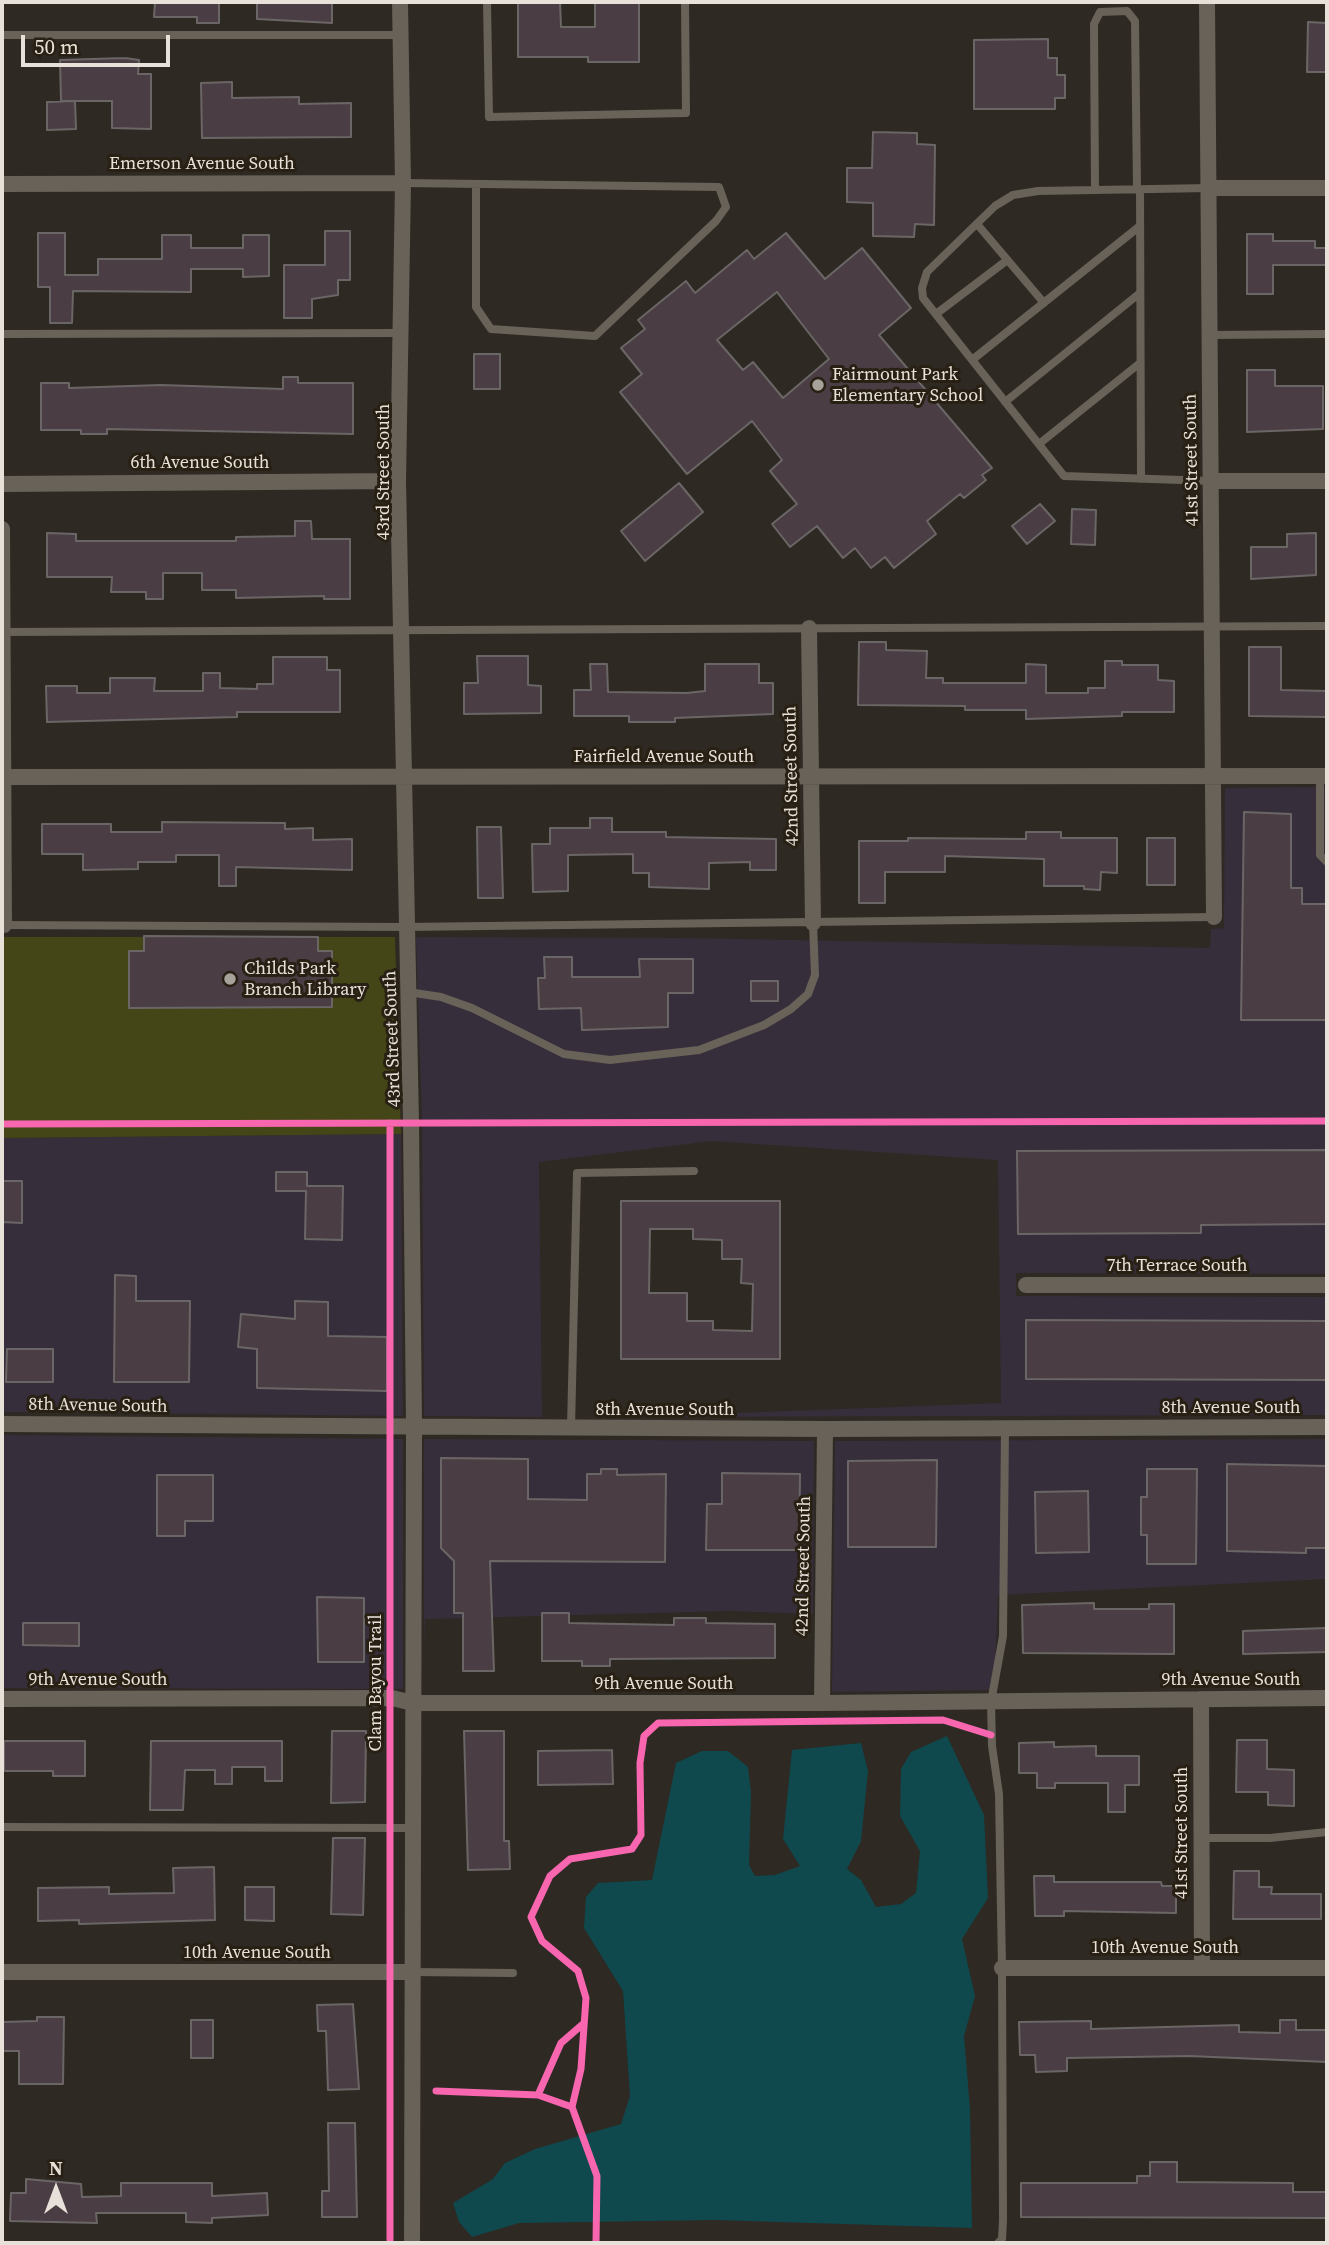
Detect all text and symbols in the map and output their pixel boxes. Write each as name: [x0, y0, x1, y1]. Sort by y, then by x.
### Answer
scale bar: [24, 21, 173, 65]
text: 50 m: [34, 32, 79, 61]
street label: Emerson Avenue South: [109, 153, 295, 175]
place label: Fairmount Park Elementary School: [832, 364, 983, 406]
marker: Fairmount Park Elementary School: [810, 377, 826, 393]
street label: 41st Street South: [1180, 393, 1204, 527]
street label: 43rd Street South: [373, 404, 395, 540]
street label: 6th Avenue South: [130, 452, 270, 474]
street label: 42nd Street South: [780, 706, 804, 846]
street label: Fairfield Avenue South: [574, 746, 754, 768]
place label: Childs Park Branch Library: [244, 958, 366, 1000]
street label: 43rd Street South: [380, 970, 406, 1108]
marker: Childs Park Branch Library: [222, 971, 238, 987]
street label: 7th Terrace South: [1106, 1255, 1248, 1277]
street label: 8th Avenue South: [28, 1394, 168, 1418]
street label: 8th Avenue South: [1161, 1397, 1301, 1419]
street label: 8th Avenue South: [595, 1399, 735, 1421]
street label: 42nd Street South: [792, 1496, 816, 1636]
street label: Clam Bayou Trail: [365, 1614, 387, 1752]
street label: 9th Avenue South: [28, 1669, 168, 1691]
street label: 9th Avenue South: [1161, 1669, 1301, 1691]
street label: 9th Avenue South: [594, 1673, 734, 1695]
street label: 41st Street South: [1171, 1767, 1193, 1899]
street label: 10th Avenue South: [1091, 1937, 1239, 1959]
street label: 10th Avenue South: [183, 1942, 331, 1964]
north arrow: [21, 2154, 91, 2224]
text: N: [49, 2155, 63, 2181]

